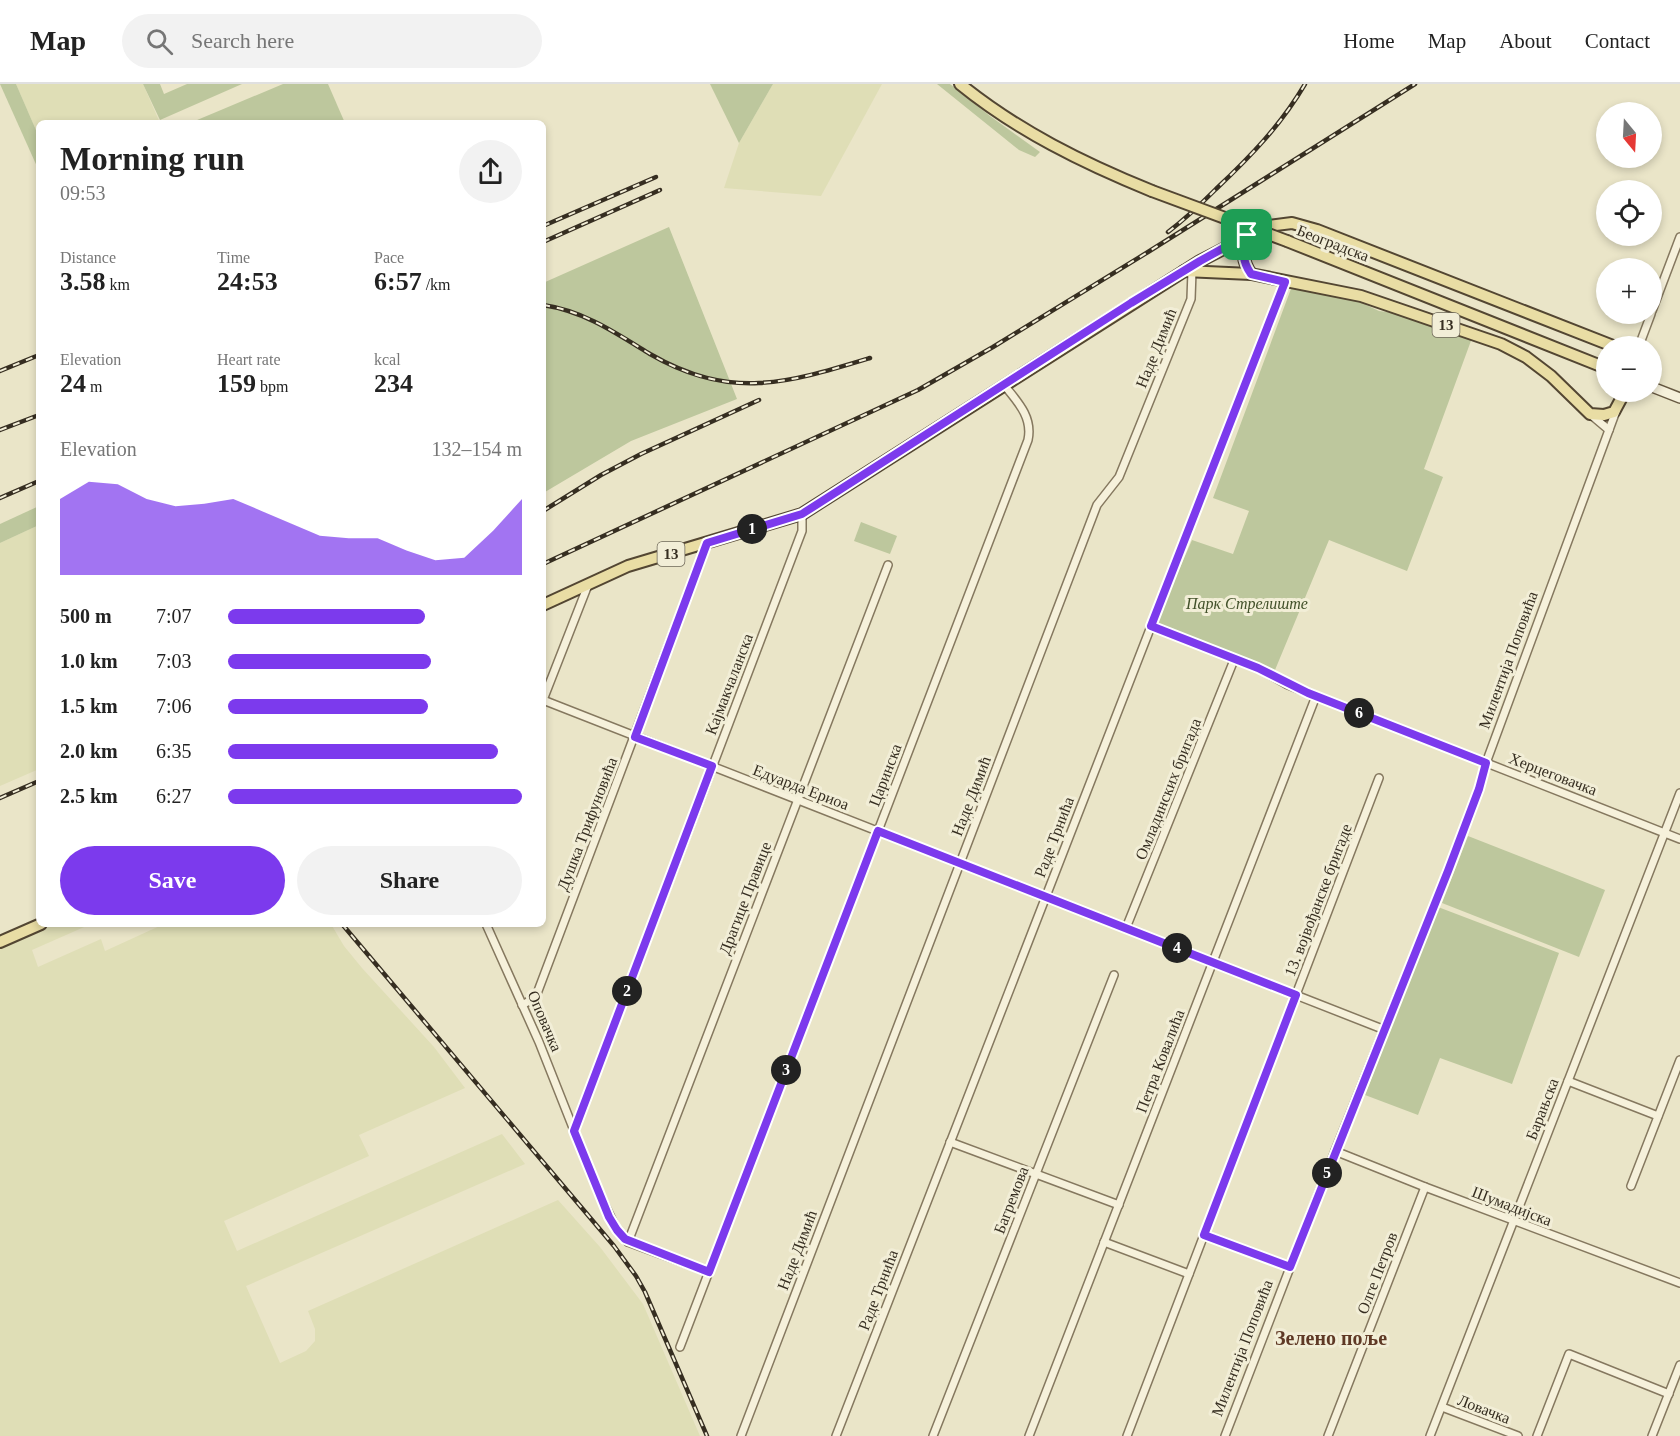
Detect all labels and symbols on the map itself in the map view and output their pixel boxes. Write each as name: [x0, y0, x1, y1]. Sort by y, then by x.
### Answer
north arrow: [1596, 102, 1662, 168]
pin: [1221, 209, 1272, 260]
street label: Београдска: [1294, 221, 1371, 265]
street label: Наде Димић: [1132, 306, 1181, 391]
road number: 13: [1432, 313, 1460, 337]
pin: 1: [737, 514, 767, 544]
road number: 13: [658, 542, 684, 566]
street label: Милентија Поповића: [1475, 589, 1542, 731]
park label: Парк Стрелиште: [1185, 595, 1308, 613]
street label: Кајмакчаланска: [702, 631, 757, 737]
pin: 6: [1344, 698, 1374, 728]
street label: Омладинских бригада: [1132, 716, 1205, 863]
street label: Царинска: [865, 741, 906, 809]
street label: Херцеговачка: [1506, 749, 1599, 800]
street label: Наде Димић: [948, 754, 995, 839]
street label: Душка Трифуновића: [554, 755, 621, 893]
street label: Едуарда Ериоа: [750, 761, 851, 814]
street label: Раде Трнића: [1031, 794, 1078, 880]
street label: 13. војвођанске бригаде: [1281, 821, 1356, 979]
street label: Драгице Правице: [716, 839, 775, 957]
pin: 4: [1162, 933, 1192, 963]
pin: 2: [612, 976, 642, 1006]
street label: Оповачка: [525, 988, 565, 1054]
street label: Петра Ковалића: [1133, 1007, 1188, 1115]
pin: 3: [771, 1055, 801, 1085]
street label: Барањска: [1522, 1076, 1562, 1143]
pin: 5: [1312, 1158, 1342, 1188]
street label: Багремова: [990, 1164, 1033, 1236]
street label: Шумадијска: [1469, 1183, 1554, 1230]
street label: Наде Димић: [774, 1208, 821, 1293]
street label: Олге Петров: [1354, 1229, 1402, 1317]
street label: Раде Трнића: [855, 1247, 902, 1333]
street label: Милентија Поповића: [1208, 1277, 1277, 1419]
district label: Зелено поље: [1275, 1327, 1387, 1349]
street label: Ловачка: [1455, 1391, 1513, 1427]

